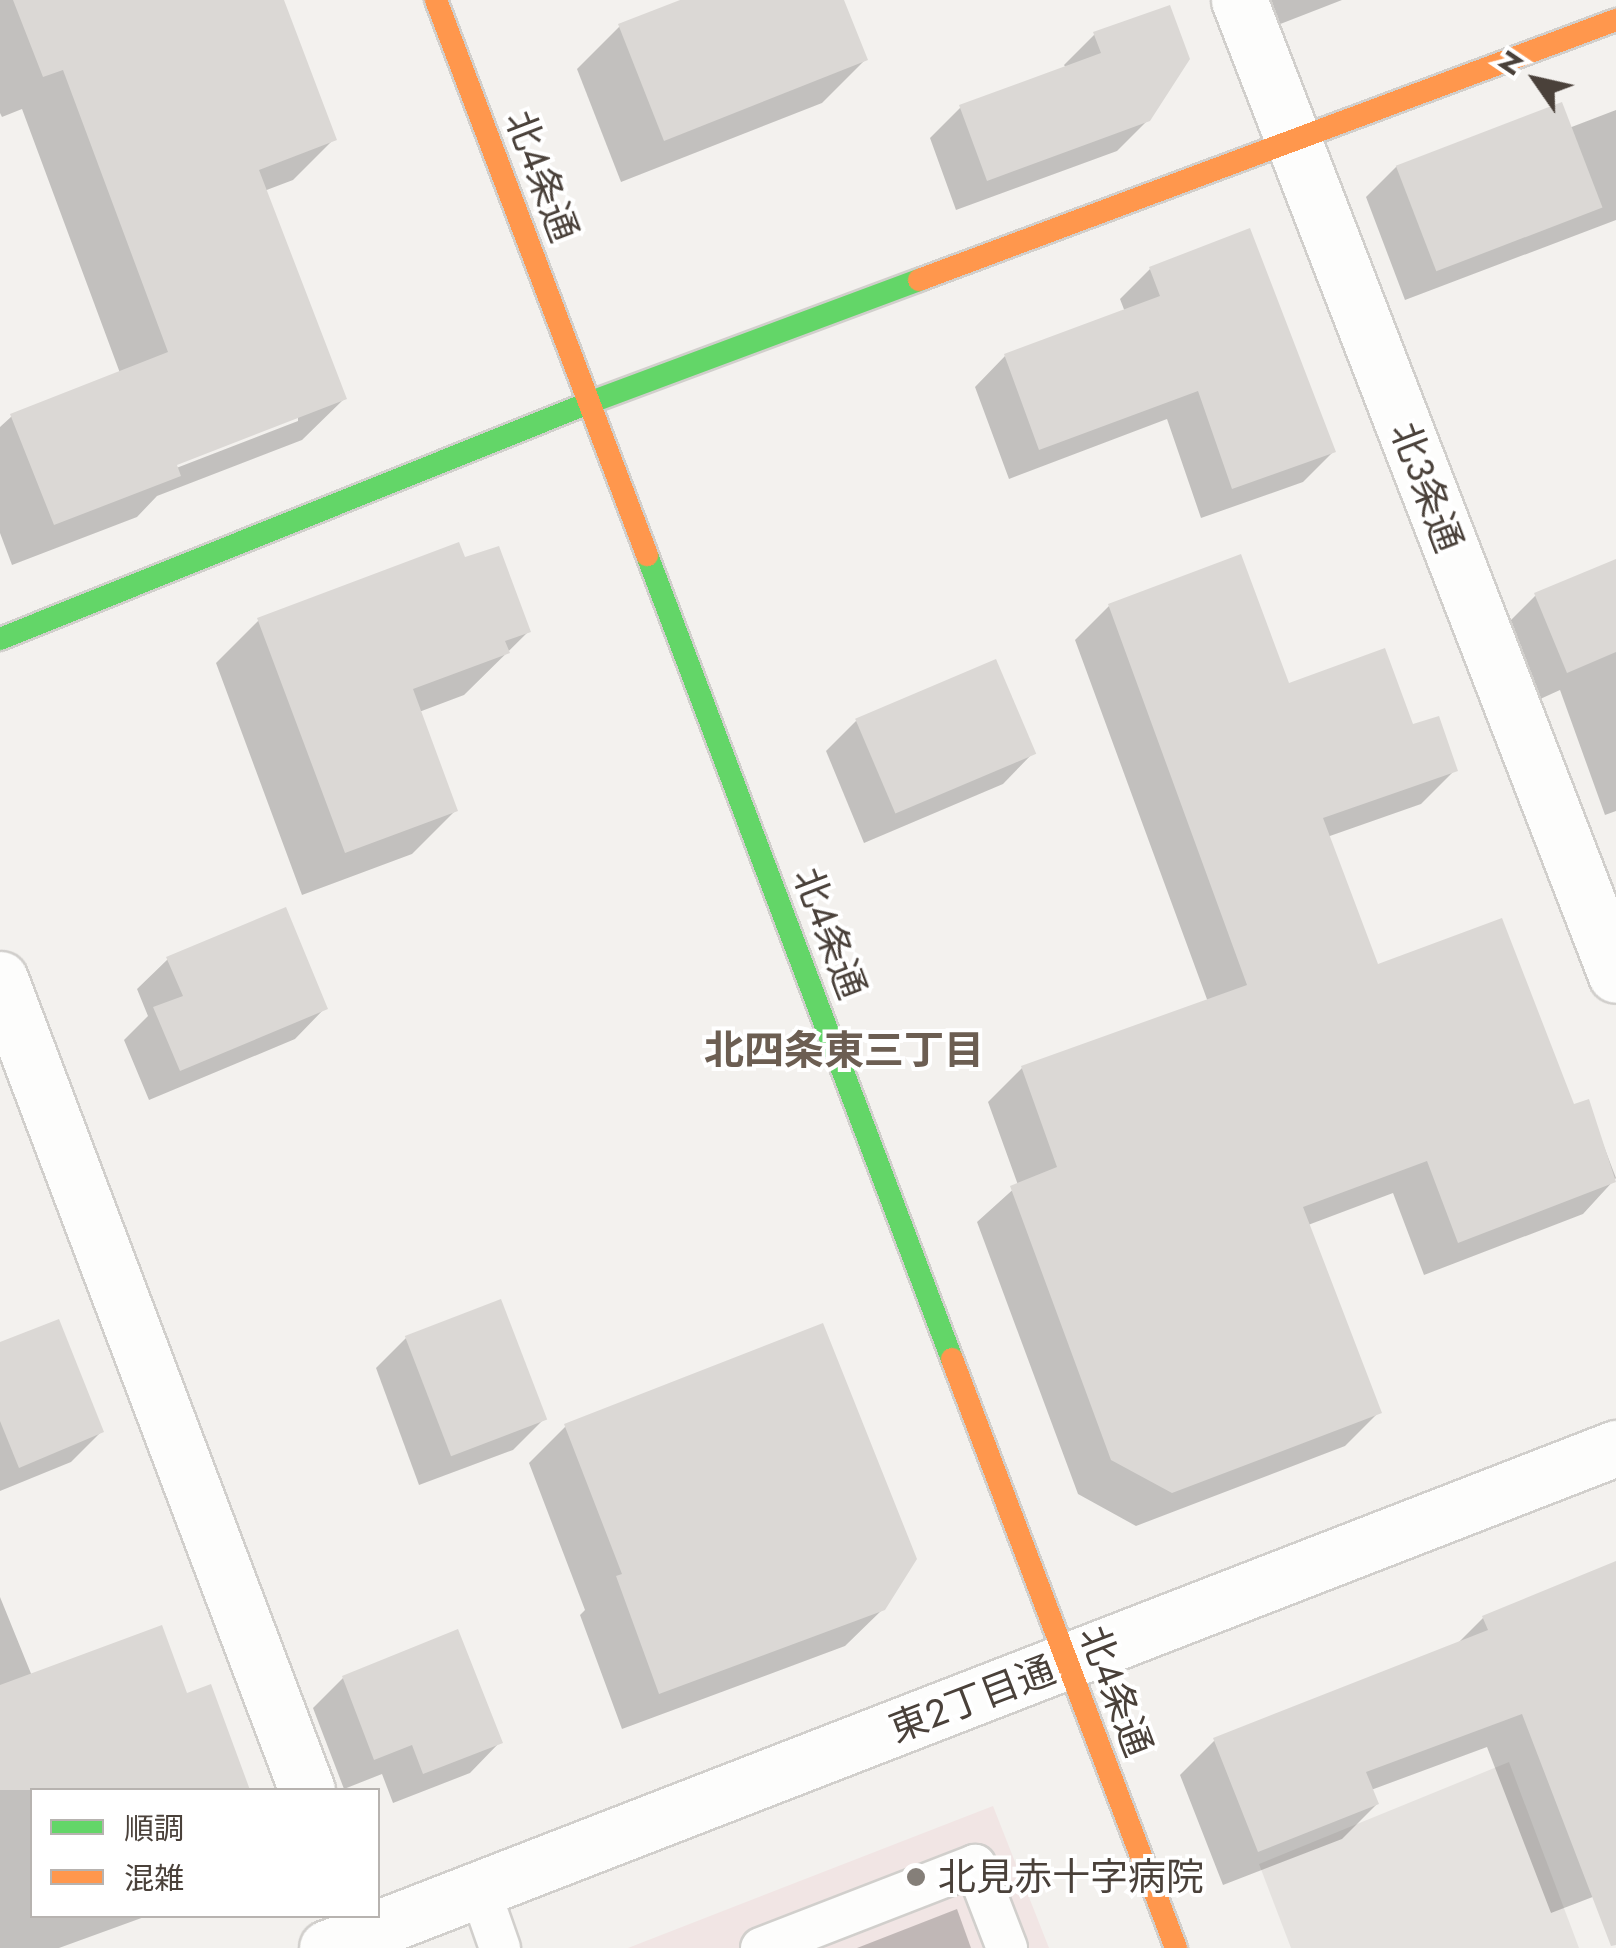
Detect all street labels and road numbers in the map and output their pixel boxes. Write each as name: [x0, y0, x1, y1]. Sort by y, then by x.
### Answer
street label: 北4条通: [496, 104, 588, 248]
street label: 北3条通: [1382, 416, 1472, 558]
street label: 北4条通: [784, 861, 876, 1005]
street label: 北4条通: [1070, 1619, 1162, 1763]
street label: 東2丁目通: [883, 1647, 1061, 1751]

